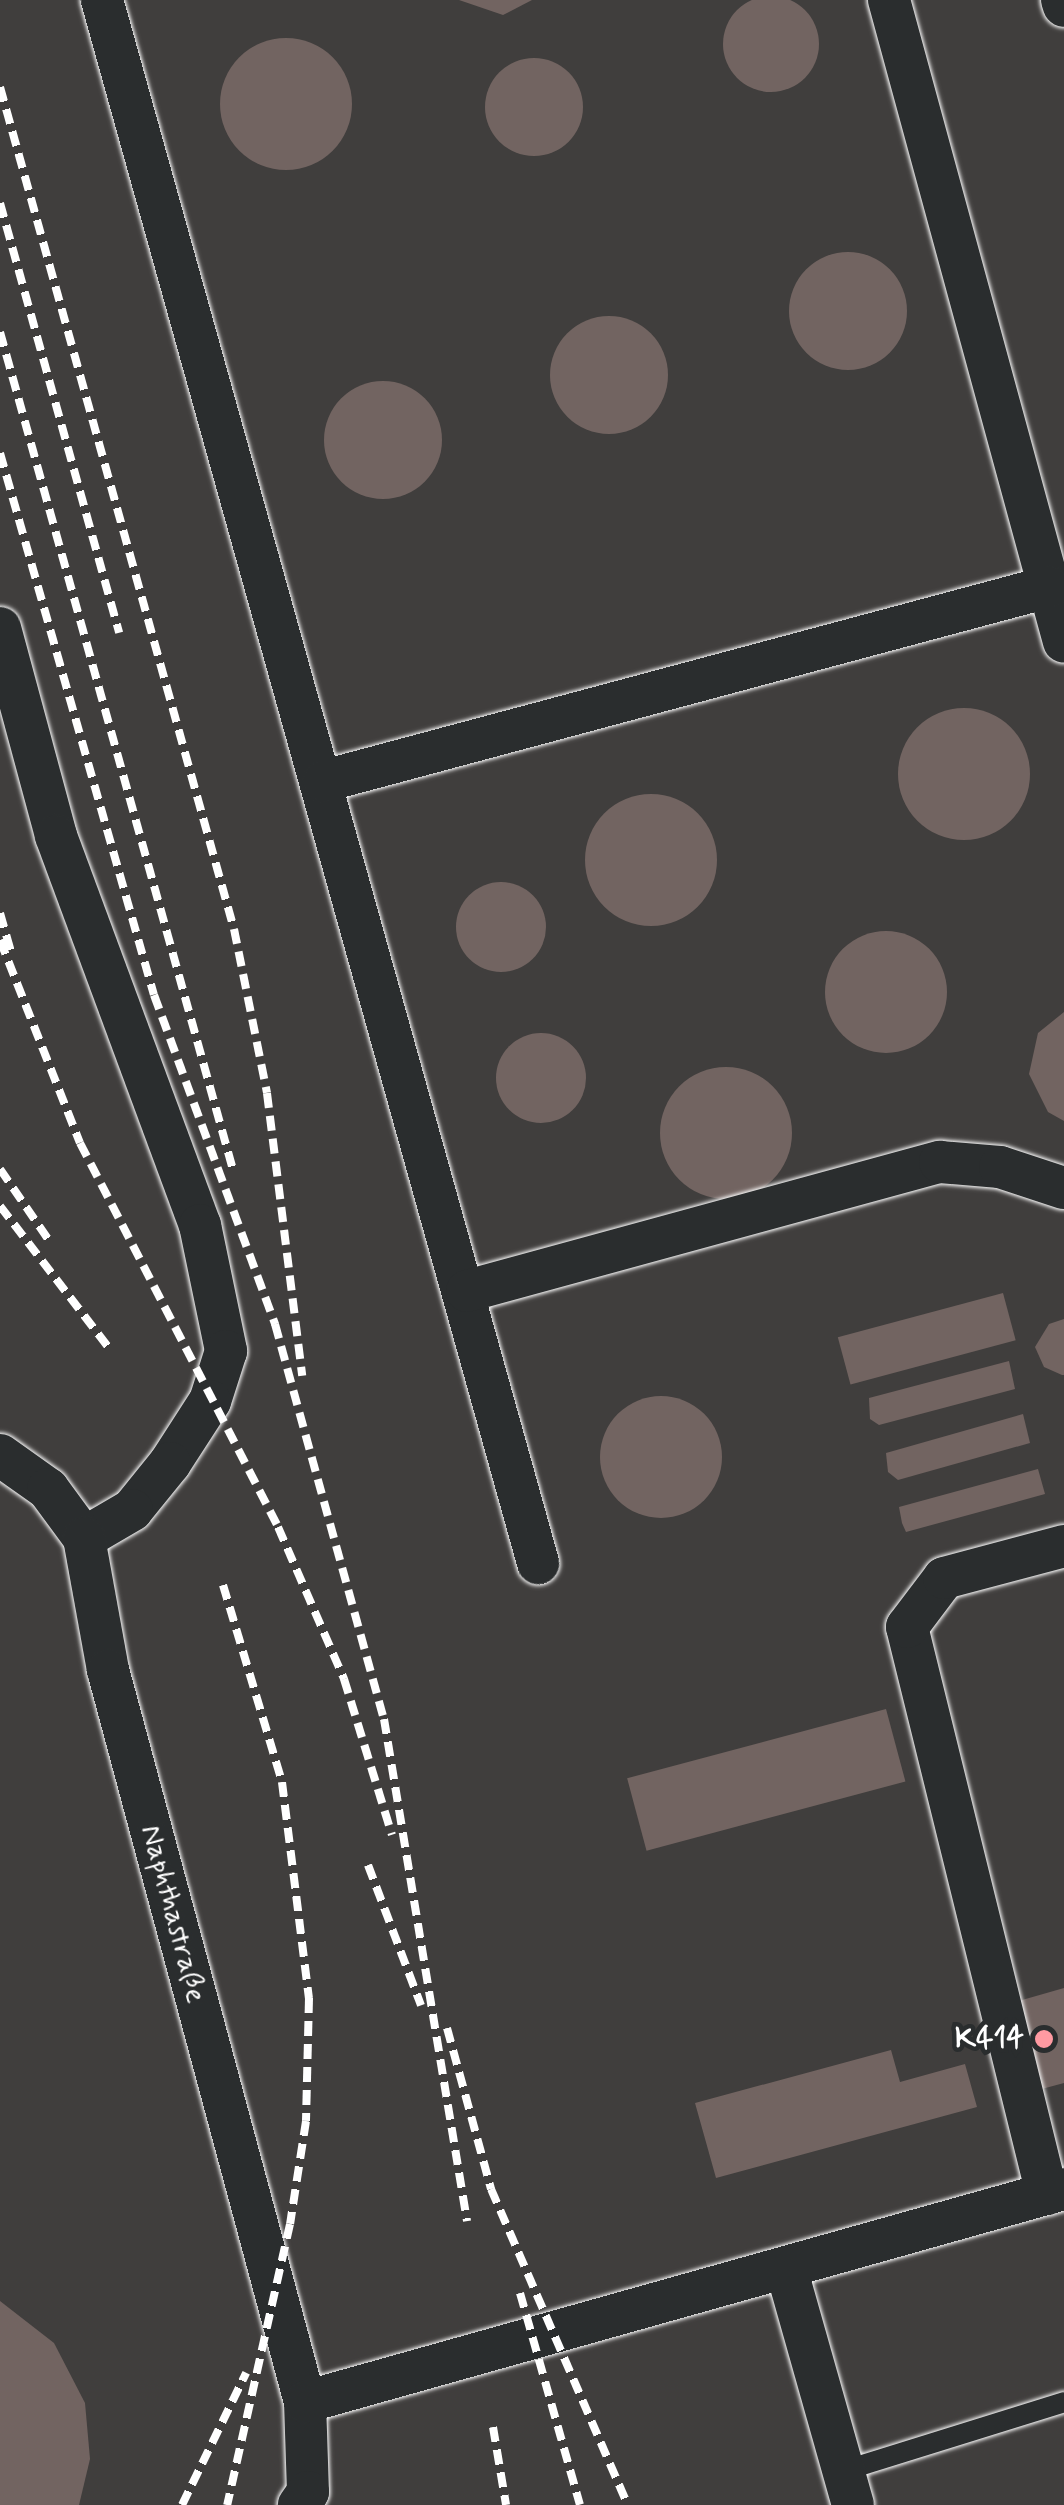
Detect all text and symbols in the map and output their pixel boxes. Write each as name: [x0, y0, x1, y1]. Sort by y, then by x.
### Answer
street label: Naphthastraße: [132, 1821, 214, 2007]
place label: K414: [955, 2021, 1024, 2057]
marker: K414: [1033, 2028, 1055, 2050]

